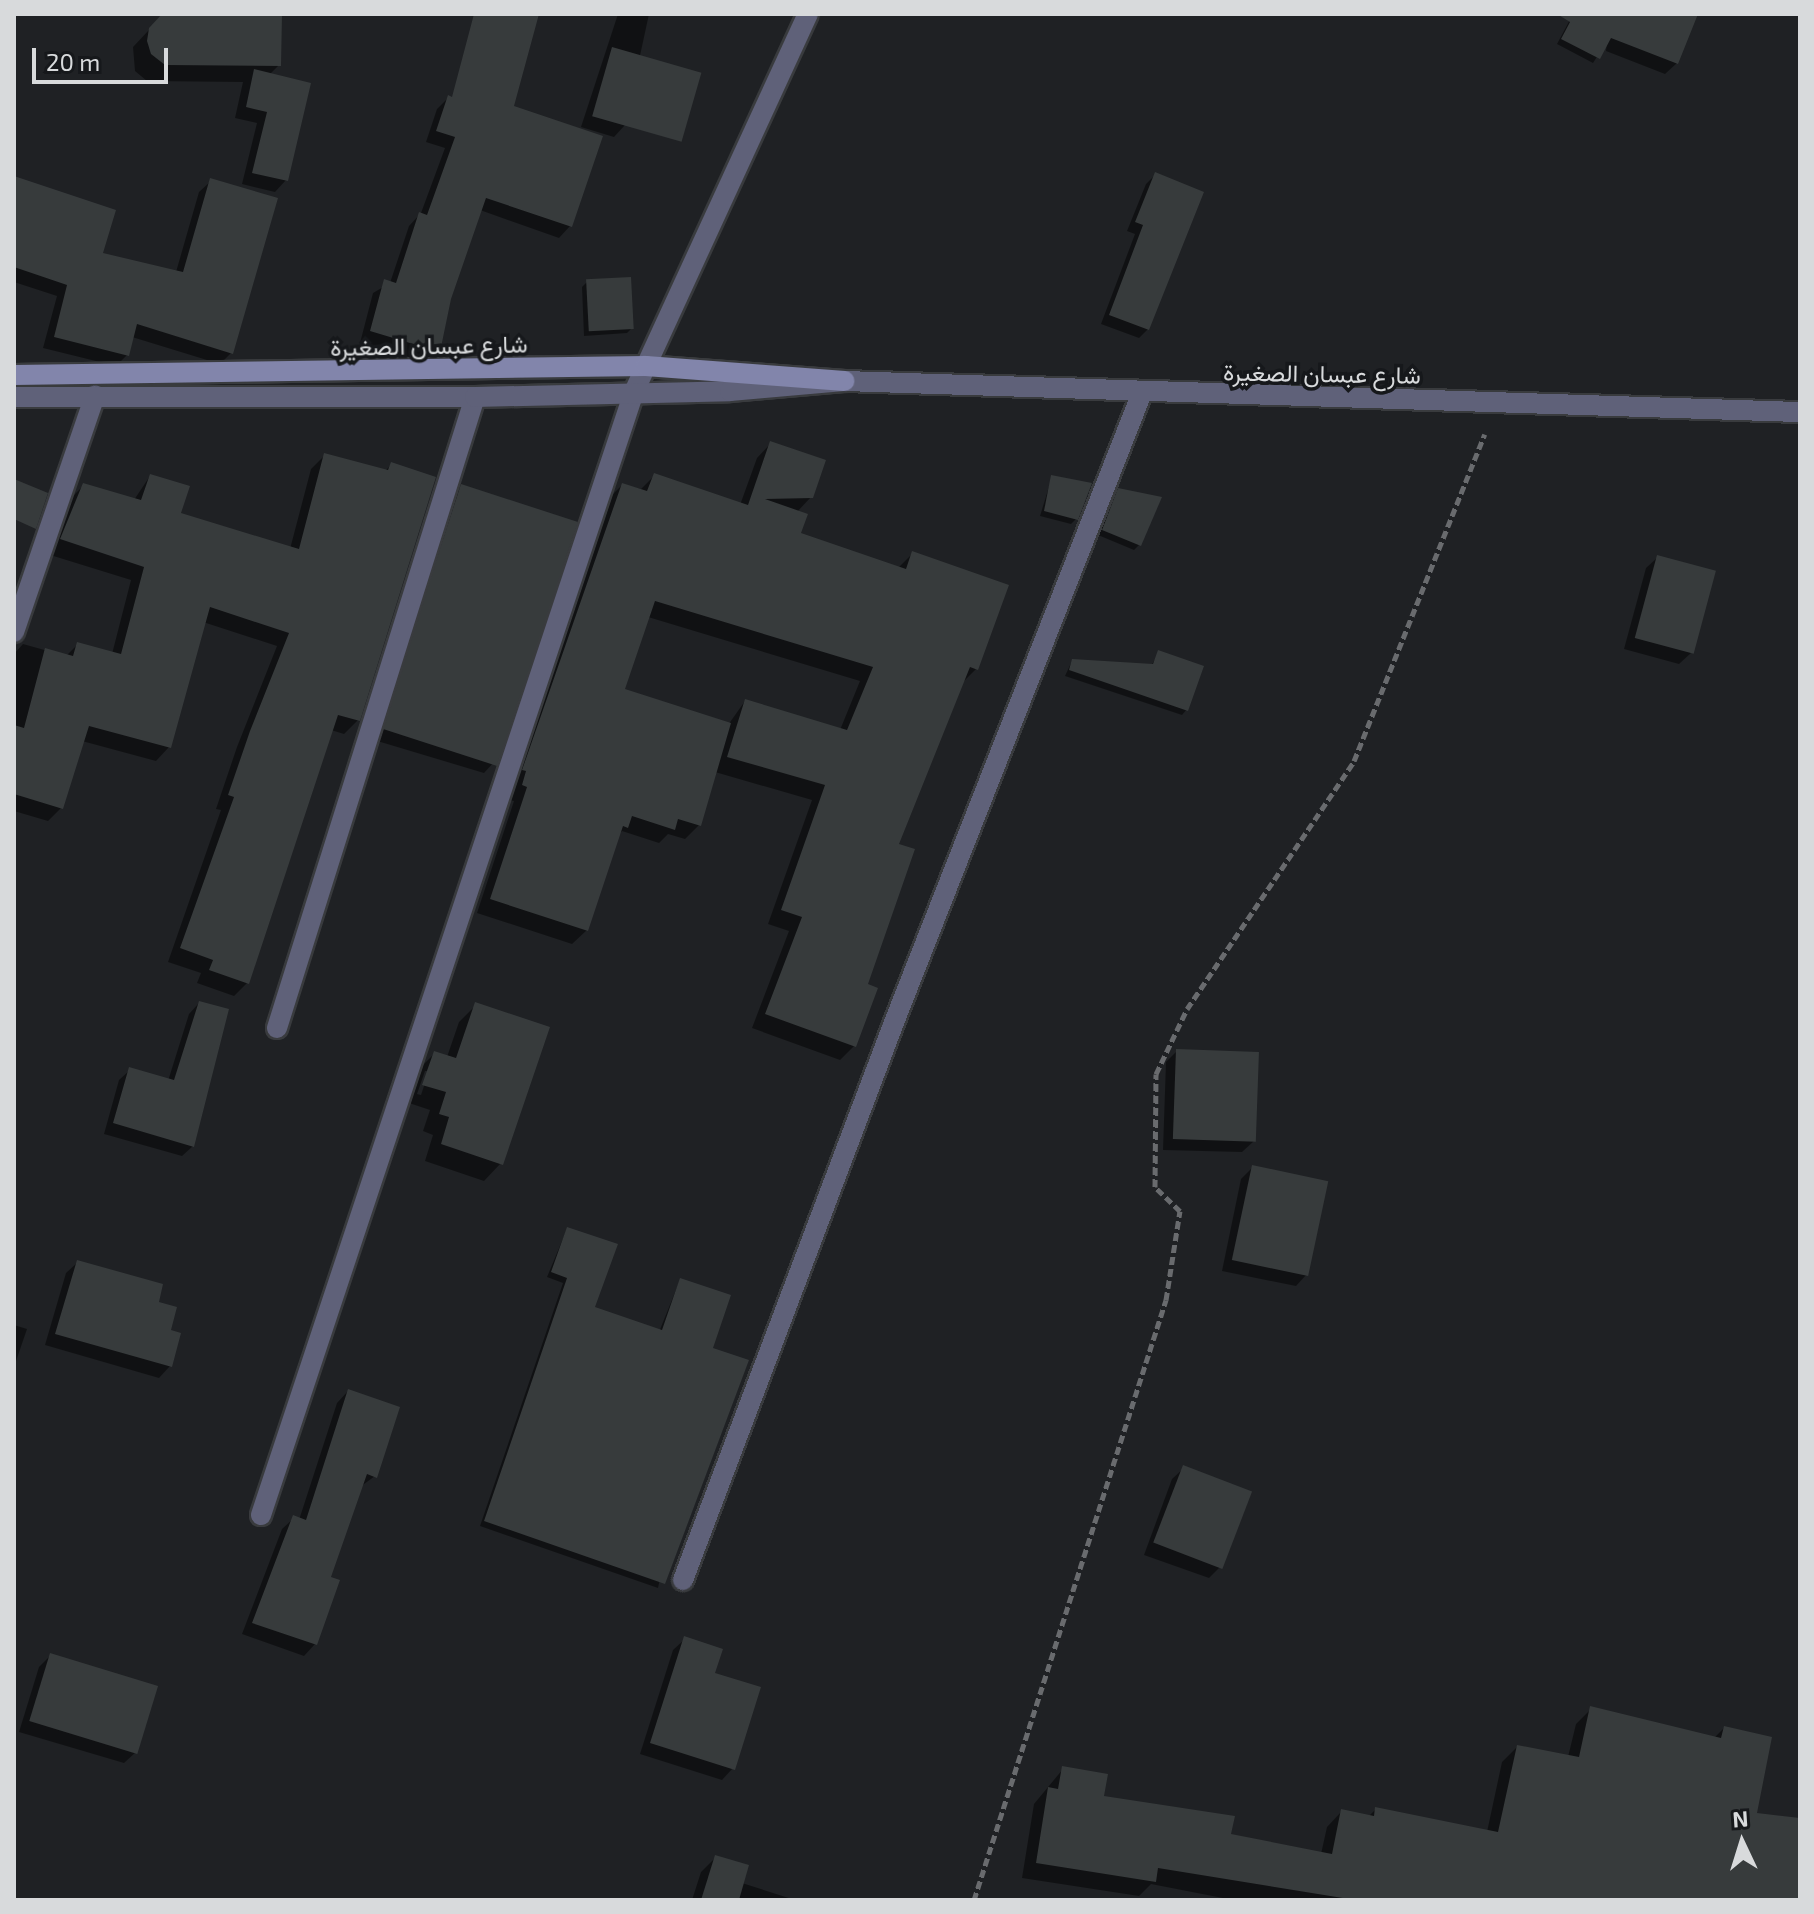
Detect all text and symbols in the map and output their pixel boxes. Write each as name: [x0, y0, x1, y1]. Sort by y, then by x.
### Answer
scale bar: [36, 32, 172, 82]
text: 20 m: [46, 47, 100, 76]
street label: شارع عبسان الصغيرة: [330, 329, 528, 361]
street label: شارع عبسان الصغيرة: [1223, 357, 1421, 389]
north arrow: [1702, 1802, 1782, 1882]
text: N: [1731, 1805, 1749, 1832]

